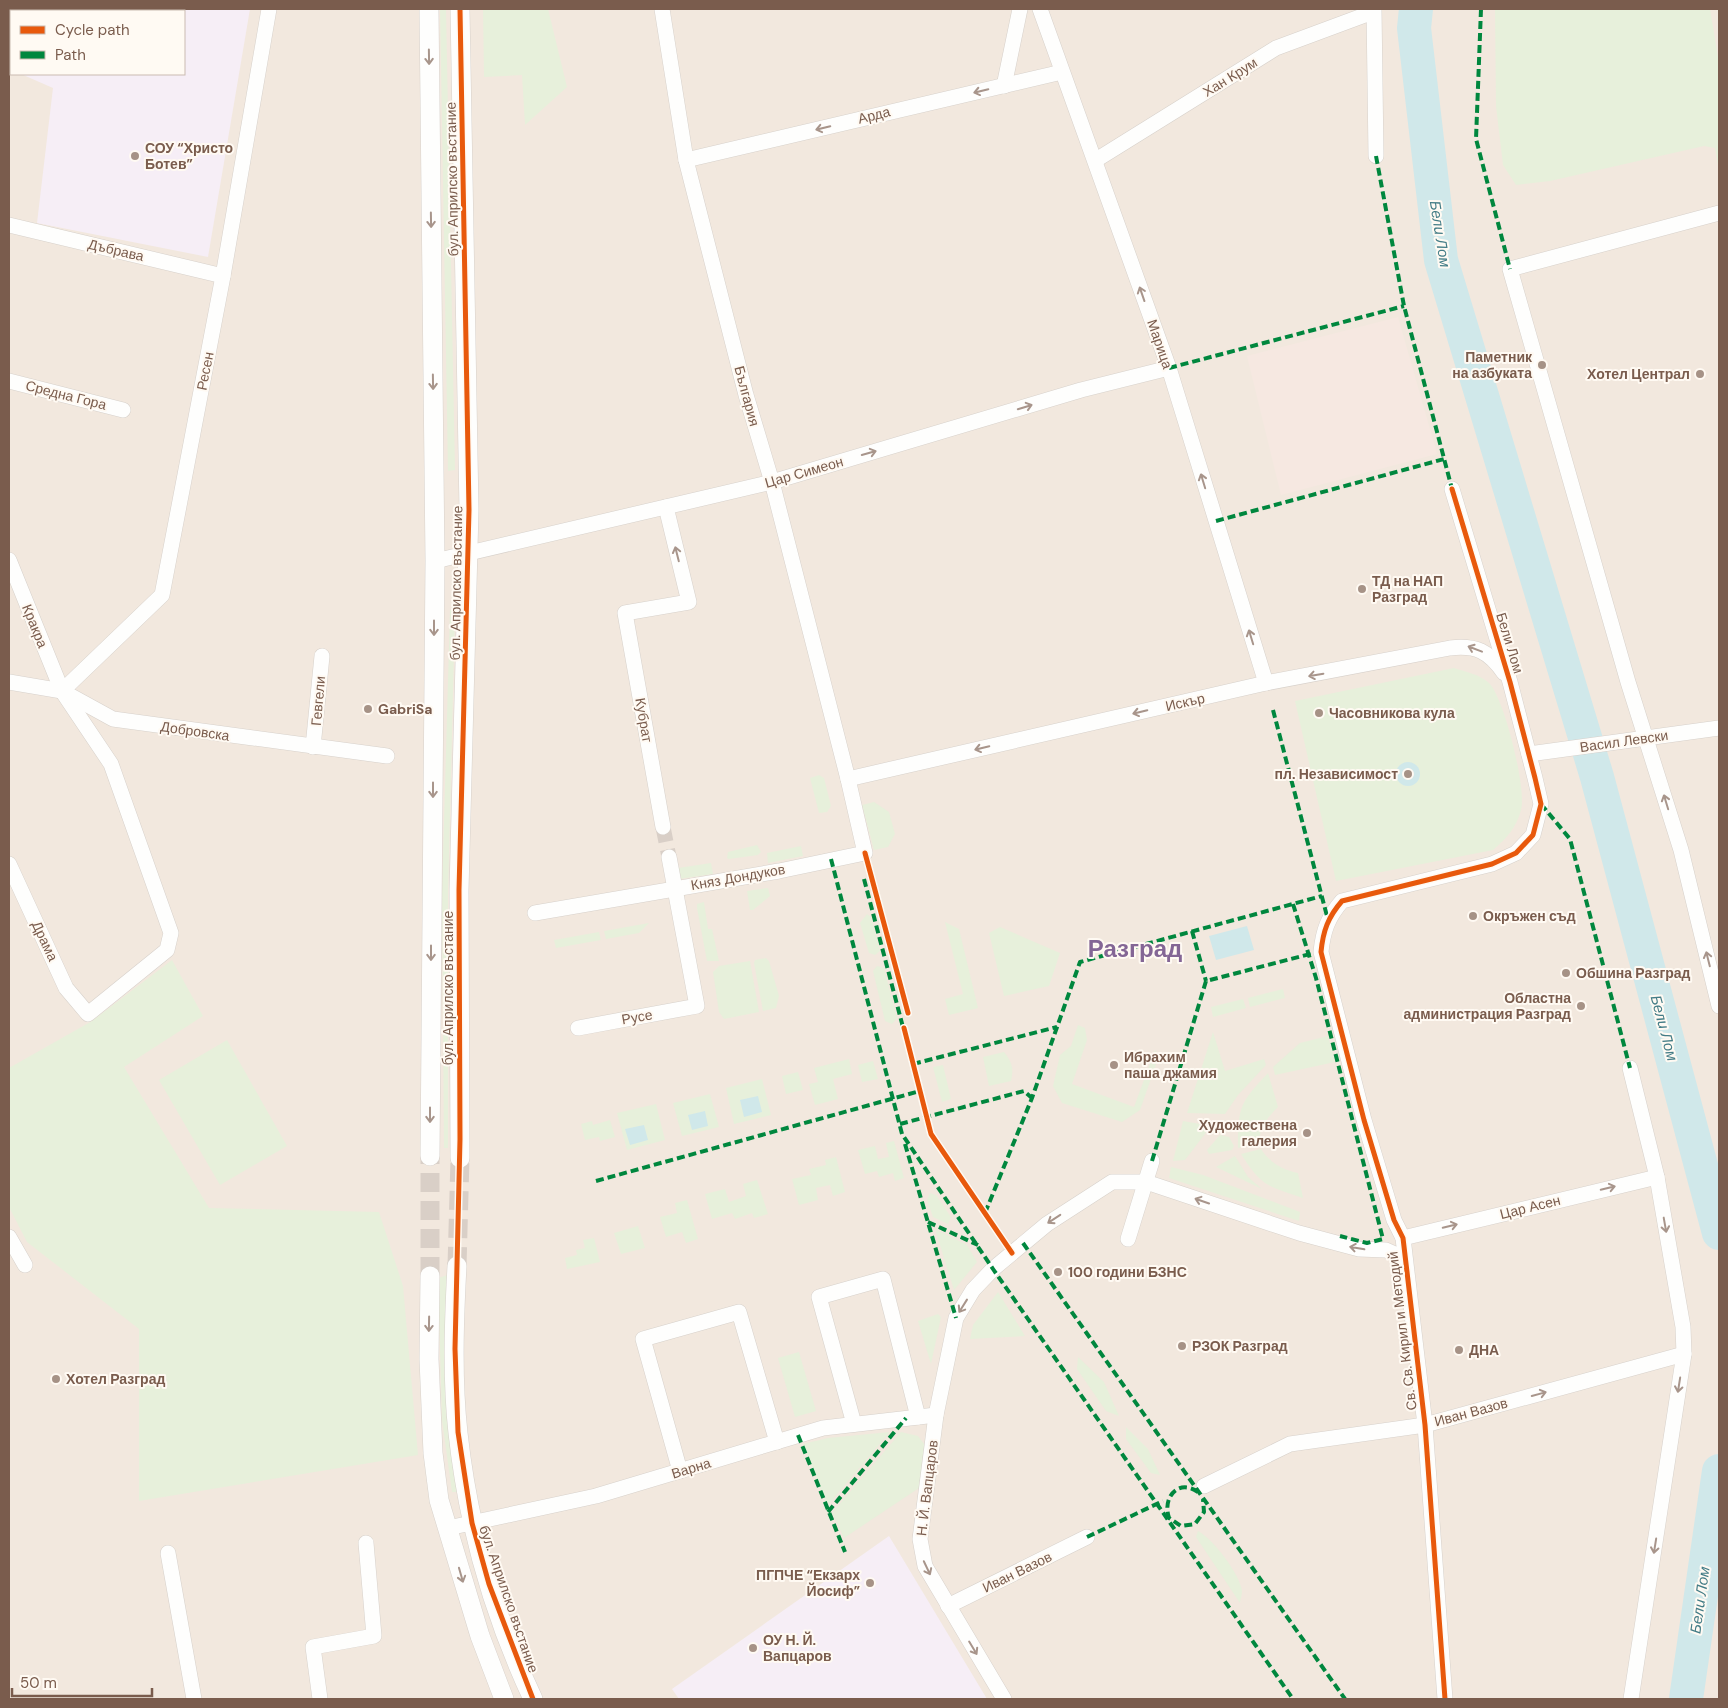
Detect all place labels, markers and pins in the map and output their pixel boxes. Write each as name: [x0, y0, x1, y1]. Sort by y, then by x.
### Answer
place label: СОУ “Христо Ботев”: [145, 139, 233, 173]
marker: СОУ “Христо Ботев”: [129, 150, 141, 162]
place label: Паметник на азбуката: [1452, 348, 1533, 382]
marker: Паметник на азбуката: [1536, 359, 1548, 371]
place label: Хотел Централ: [1587, 365, 1690, 383]
marker: Хотел Централ: [1694, 368, 1706, 380]
place label: ТД на НАП Разград: [1372, 572, 1443, 606]
marker: ТД на НАП Разград: [1356, 583, 1368, 595]
place label: GabriSa: [378, 700, 433, 718]
marker: GabriSa: [362, 703, 374, 715]
place label: Часовникова кула: [1329, 704, 1455, 722]
marker: Часовникова кула: [1313, 707, 1325, 719]
place label: пл. Независимост: [1275, 765, 1398, 783]
marker: пл. Независимост: [1402, 768, 1414, 780]
place label: Окръжен съд: [1483, 907, 1576, 925]
marker: Окръжен съд: [1467, 910, 1479, 922]
place label: Обшина Разград: [1576, 964, 1691, 982]
marker: Обшина Разград: [1560, 967, 1572, 979]
place label: Областна администрация Разград: [1404, 989, 1571, 1023]
marker: Областна администрация Разград: [1575, 1000, 1587, 1012]
place label: Ибрахим паша джамия: [1124, 1048, 1217, 1082]
marker: Ибрахим паша джамия: [1108, 1059, 1120, 1071]
place label: Художествена галерия: [1199, 1116, 1297, 1150]
marker: Художествена галерия: [1301, 1127, 1313, 1139]
place label: 100 години БЗНС: [1068, 1263, 1187, 1281]
marker: 100 години БЗНС: [1052, 1266, 1064, 1278]
place label: РЗОК Разград: [1192, 1337, 1288, 1355]
marker: РЗОК Разград: [1176, 1340, 1188, 1352]
place label: ДНА: [1469, 1341, 1499, 1359]
marker: ДНА: [1453, 1344, 1465, 1356]
place label: Хотел Разград: [66, 1370, 165, 1388]
marker: Хотел Разград: [50, 1373, 62, 1385]
place label: ПГПЧЕ “Екзарх Йосиф”: [756, 1566, 860, 1600]
marker: ПГПЧЕ “Екзарх Йосиф”: [864, 1577, 876, 1589]
place label: ОУ Н. Й. Вапцаров: [763, 1631, 832, 1665]
marker: ОУ Н. Й. Вапцаров: [747, 1642, 759, 1654]

